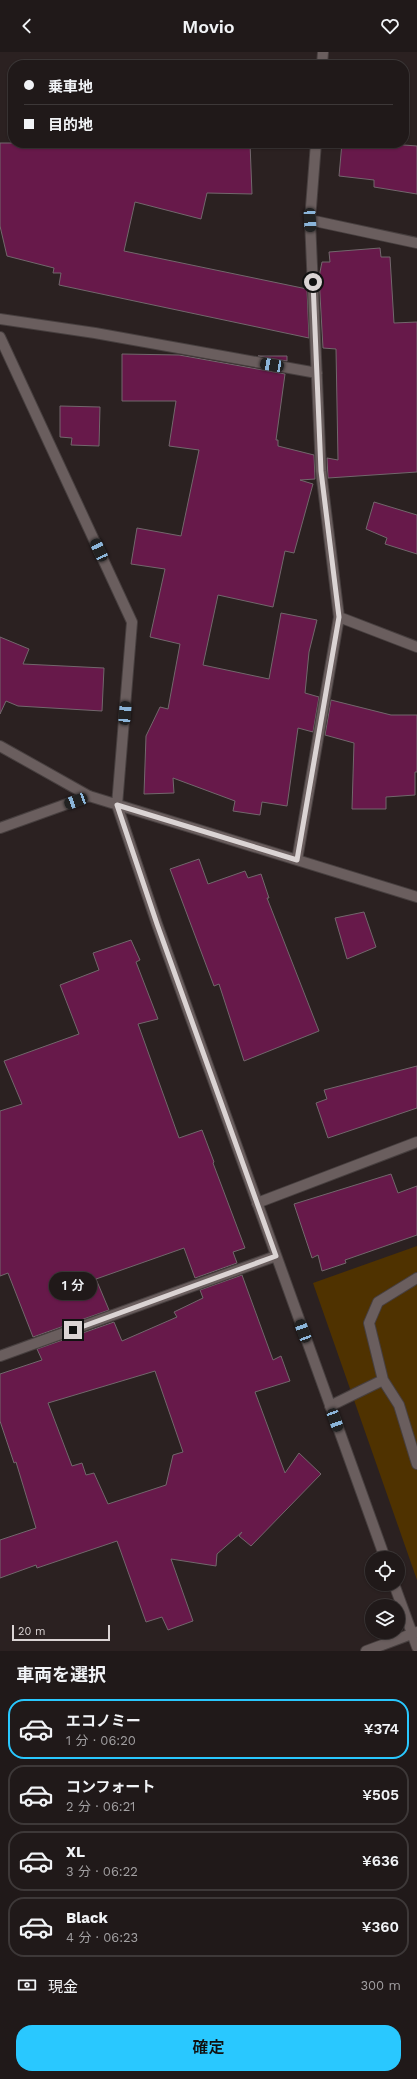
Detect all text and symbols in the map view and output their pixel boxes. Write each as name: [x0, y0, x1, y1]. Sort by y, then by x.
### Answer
icon: back: [16, 15, 38, 37]
icon: heart: [379, 15, 401, 37]
text: Movio: [182, 16, 235, 37]
text: 乗車地: [48, 78, 93, 96]
text: 目的地: [48, 116, 93, 134]
car: [303, 208, 317, 232]
route start: [304, 273, 322, 291]
car: [259, 357, 285, 373]
car: [88, 537, 110, 563]
car: [118, 701, 132, 725]
car: [63, 791, 89, 811]
callout: 1 分: [49, 1272, 97, 1300]
text: 1 分: [62, 1278, 84, 1293]
car: [293, 1318, 313, 1344]
route end: [64, 1321, 82, 1339]
car: [325, 1407, 345, 1433]
map controls: [365, 1551, 405, 1639]
button: locate: [365, 1551, 405, 1591]
button: layers: [365, 1599, 405, 1639]
scale bar: [12, 1623, 110, 1642]
text: 20 m: [18, 1625, 46, 1638]
text: 車両を選択: [16, 1664, 106, 1685]
icon: car: [18, 1711, 54, 1747]
text: エコノミー: [66, 1712, 141, 1730]
text: ¥374: [364, 1720, 399, 1738]
text: 1 分 · 06:20: [66, 1733, 136, 1748]
icon: car: [18, 1777, 54, 1813]
text: コンフォート: [66, 1778, 156, 1796]
text: ¥505: [362, 1786, 399, 1804]
text: 2 分 · 06:21: [66, 1799, 135, 1814]
icon: car: [18, 1843, 54, 1879]
text: XL: [66, 1843, 85, 1861]
text: ¥636: [362, 1852, 399, 1870]
text: 3 分 · 06:22: [66, 1864, 138, 1879]
icon: car: [18, 1909, 54, 1945]
text: Black: [66, 1909, 108, 1927]
text: ¥360: [362, 1918, 399, 1936]
text: 4 分 · 06:23: [66, 1930, 138, 1945]
icon: cash: [16, 1974, 38, 1996]
text: 現金: [48, 1978, 78, 1996]
text: 300 m: [360, 1978, 401, 1993]
button: 確定: [16, 2025, 401, 2071]

